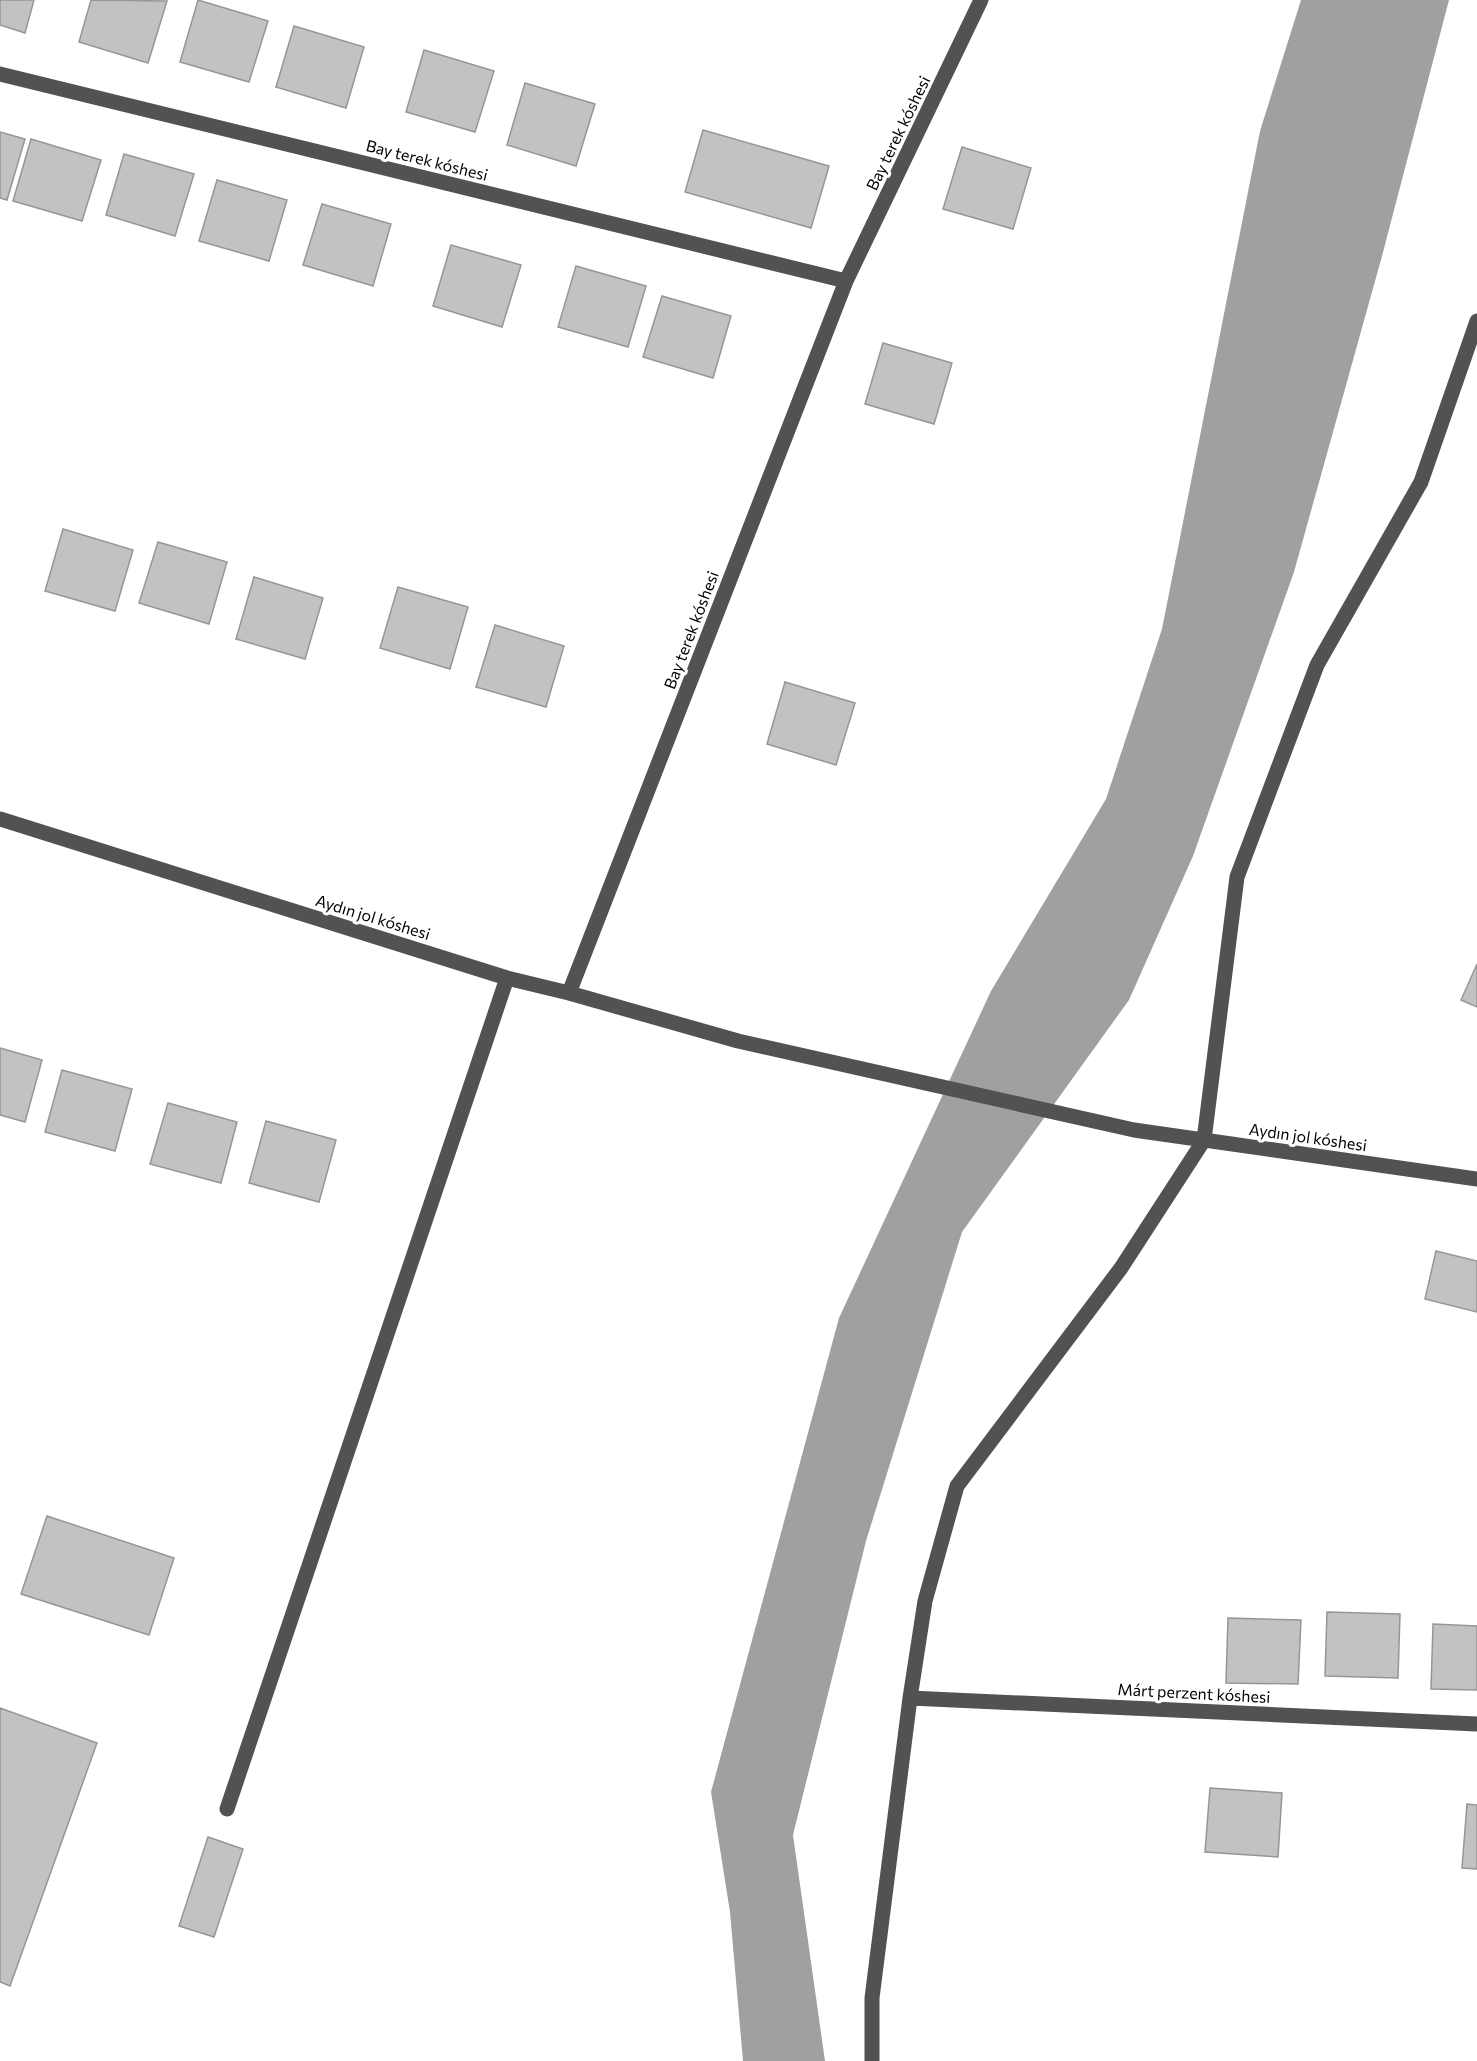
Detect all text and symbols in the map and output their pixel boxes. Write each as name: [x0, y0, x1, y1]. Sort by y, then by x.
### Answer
street label: Bay terek kóshesi: [862, 72, 933, 193]
street label: Bay terek kóshesi: [364, 135, 490, 184]
street label: Bay terek kóshesi: [659, 568, 722, 692]
street label: Aydın jol kóshesi: [314, 890, 433, 943]
street label: Aydın jol kóshesi: [1248, 1119, 1368, 1154]
street label: Márt perzent kóshesi: [1117, 1679, 1271, 1706]

